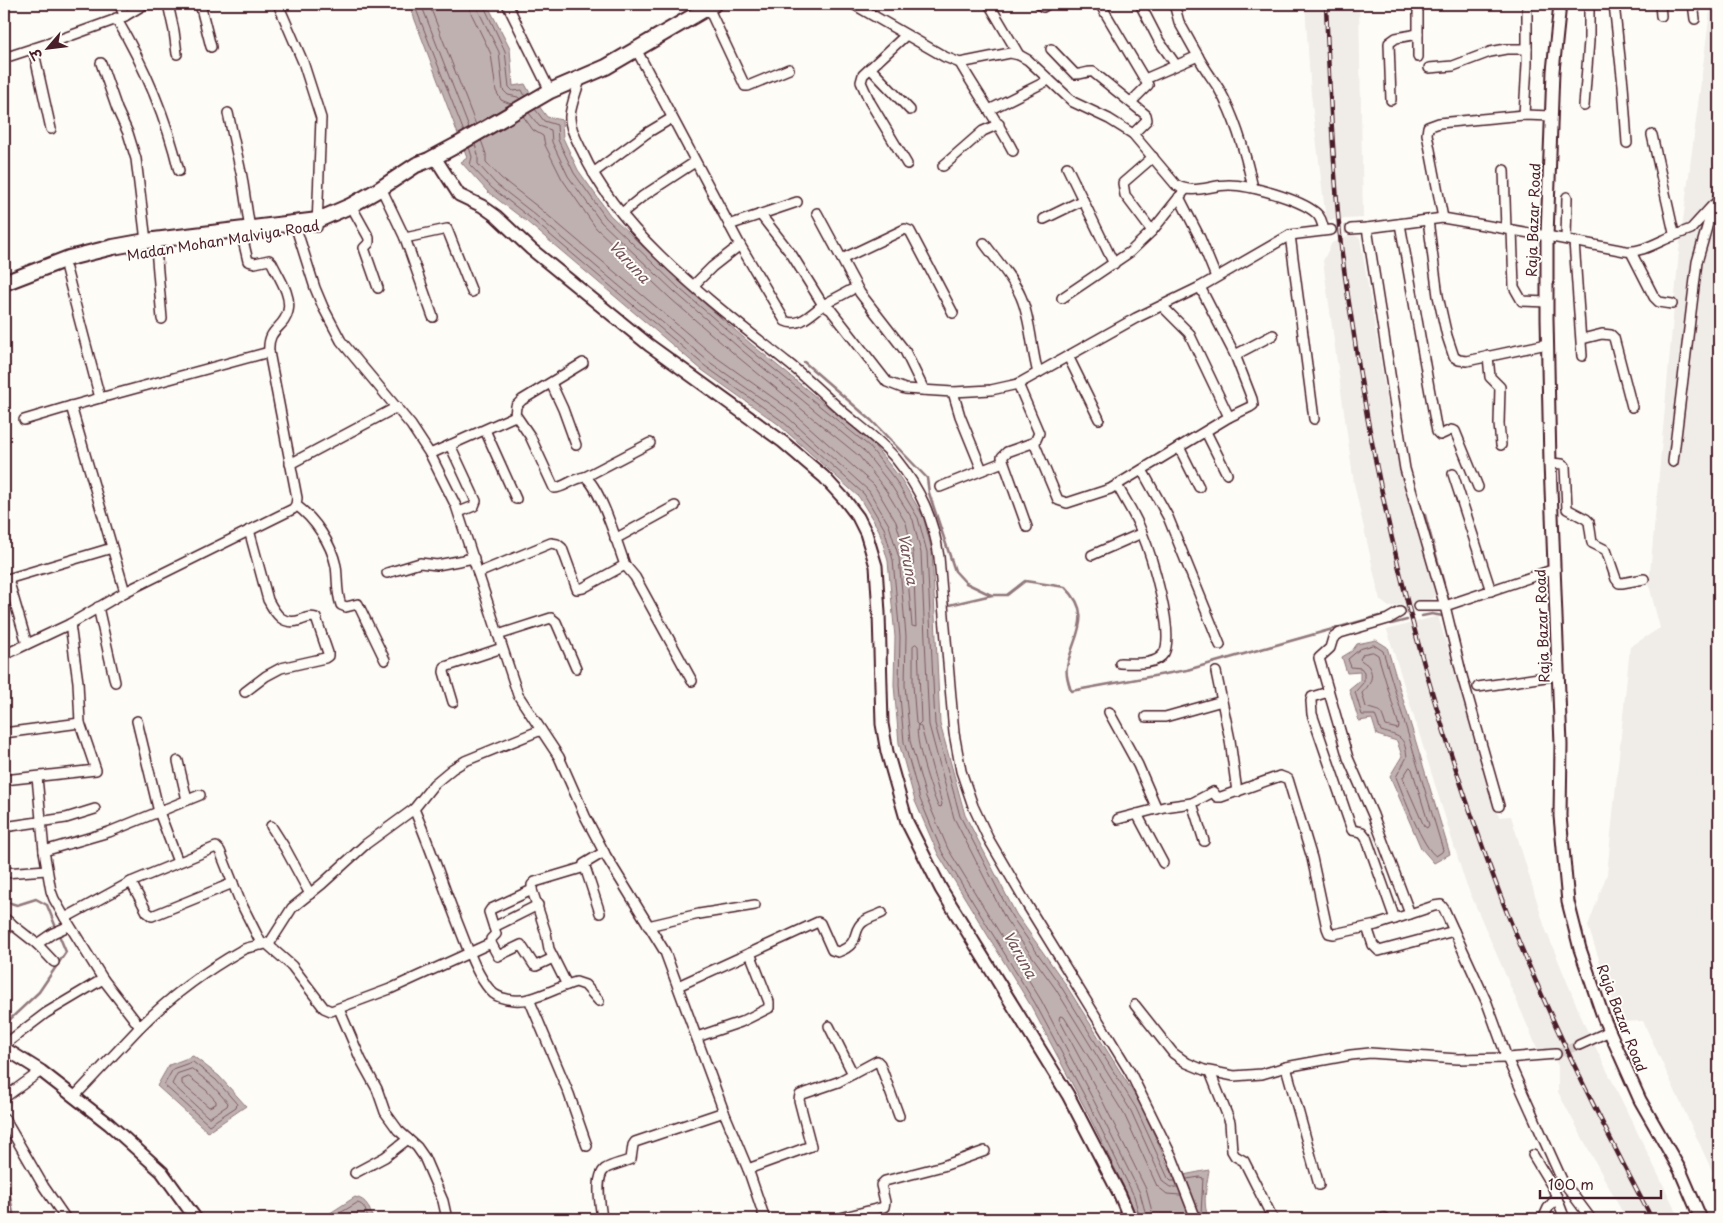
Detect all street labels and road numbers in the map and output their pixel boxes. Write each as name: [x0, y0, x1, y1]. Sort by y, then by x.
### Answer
street label: Raja Bazar Road: [1521, 163, 1545, 277]
street label: Madan Mohan Malviya Road: [125, 214, 321, 266]
street label: Raja Bazar Road: [1530, 569, 1554, 683]
street label: Raja Bazar Road: [1592, 961, 1652, 1075]

